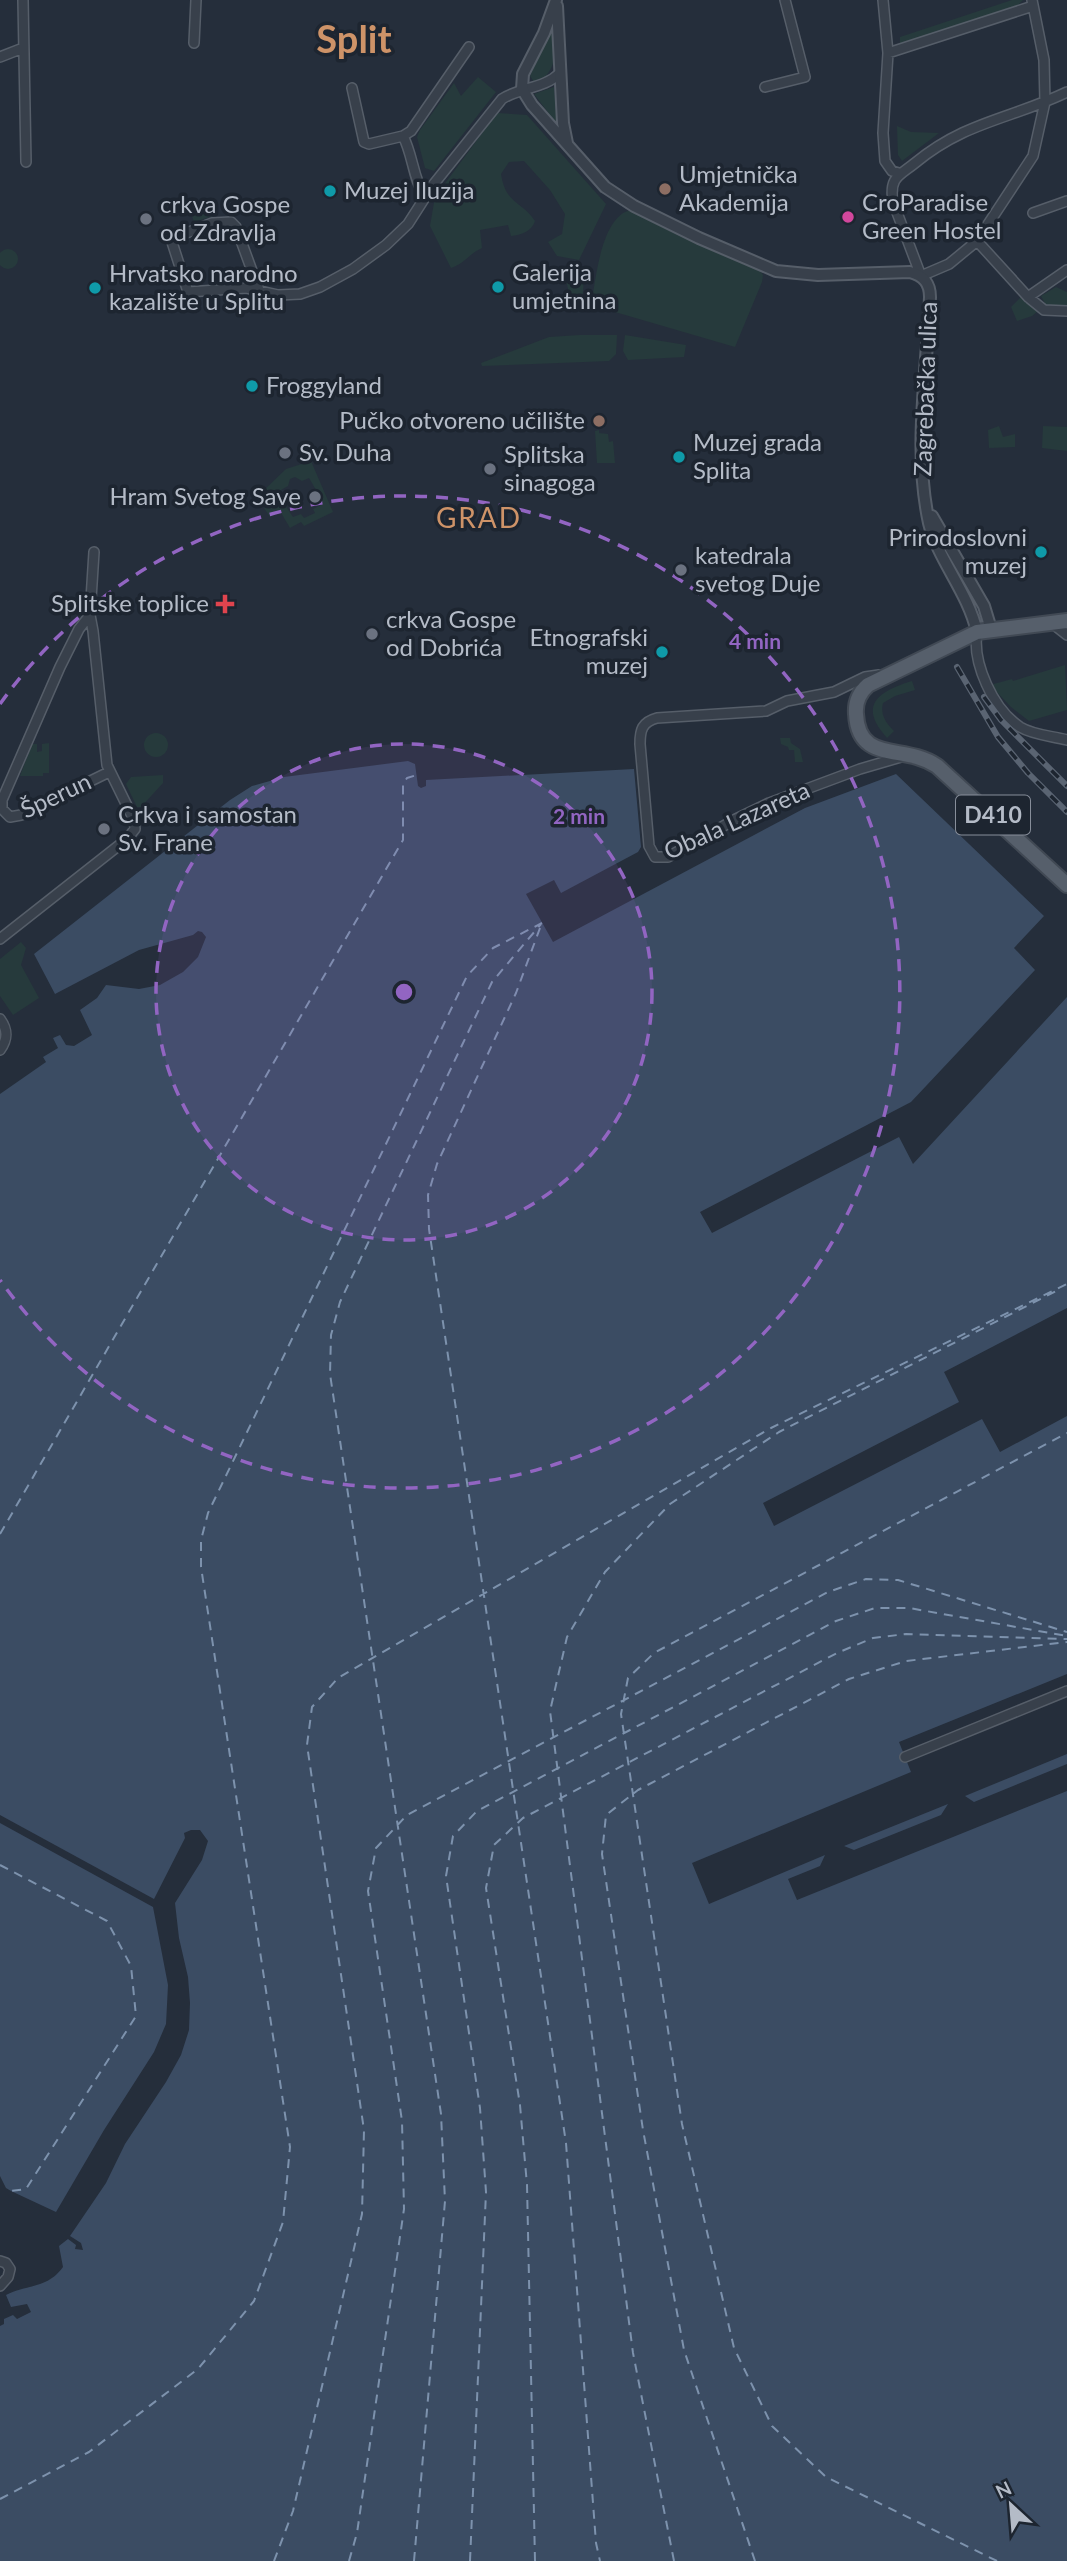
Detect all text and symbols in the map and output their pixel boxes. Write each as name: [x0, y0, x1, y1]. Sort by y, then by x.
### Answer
district label: Split: [316, 15, 392, 61]
place label: Umjetnička Akademija: [679, 159, 798, 216]
place label: Muzej Iluzija: [344, 175, 475, 204]
marker: Umjetnička Akademija: [657, 181, 673, 197]
marker: Muzej Iluzija: [322, 183, 338, 199]
place label: CroParadise Green Hostel: [862, 187, 1001, 244]
place label: crkva Gospe od Zdravlja: [160, 189, 290, 246]
marker: CroParadise Green Hostel: [840, 209, 856, 225]
marker: crkva Gospe od Zdravlja: [138, 211, 154, 227]
place label: Galerija umjetnina: [512, 257, 617, 314]
place label: Hrvatsko narodno kazalište u Splitu: [109, 258, 298, 315]
marker: Galerija umjetnina: [490, 279, 506, 295]
marker: Hrvatsko narodno kazalište u Splitu: [87, 280, 103, 296]
street label: Zagrebačka ulica: [907, 301, 942, 477]
place label: Froggyland: [266, 370, 382, 399]
marker: Froggyland: [244, 378, 260, 394]
place label: Pučko otvoreno učilište: [339, 405, 585, 434]
marker: Pučko otvoreno učilište: [591, 413, 607, 429]
place label: Muzej grada Splita: [693, 427, 822, 484]
place label: Sv. Duha: [299, 437, 392, 466]
place label: Splitska sinagoga: [504, 439, 596, 496]
marker: Sv. Duha: [277, 445, 293, 461]
marker: Muzej grada Splita: [671, 449, 687, 465]
marker: Splitska sinagoga: [482, 461, 498, 477]
place label: Hram Svetog Save: [109, 481, 301, 510]
marker: Hram Svetog Save: [307, 489, 323, 505]
district label: GRAD: [436, 500, 522, 534]
place label: Prirodoslovni muzej: [889, 522, 1027, 579]
place label: katedrala svetog Duje: [695, 540, 820, 597]
marker: Prirodoslovni muzej: [1033, 544, 1049, 560]
marker: katedrala svetog Duje: [673, 562, 689, 578]
place label: Splitske toplice: [51, 588, 209, 617]
marker: Splitske toplice: [215, 594, 235, 614]
place label: crkva Gospe od Dobrića: [386, 604, 516, 661]
place label: Etnografski muzej: [530, 622, 648, 679]
marker: crkva Gospe od Dobrića: [364, 626, 380, 642]
text: 4 min: [729, 628, 781, 653]
marker: Etnografski muzej: [654, 644, 670, 660]
street label: Šperun: [16, 766, 95, 824]
street label: Obala Lazareta: [659, 775, 814, 865]
road number: D410: [956, 796, 1030, 834]
place label: Crkva i samostan Sv. Frane: [118, 799, 297, 856]
text: 2 min: [553, 803, 605, 828]
marker: Crkva i samostan Sv. Frane: [96, 821, 112, 837]
centre of rings: [392, 980, 416, 1004]
north arrow: [976, 2470, 1046, 2540]
text: N: [992, 2476, 1015, 2503]

